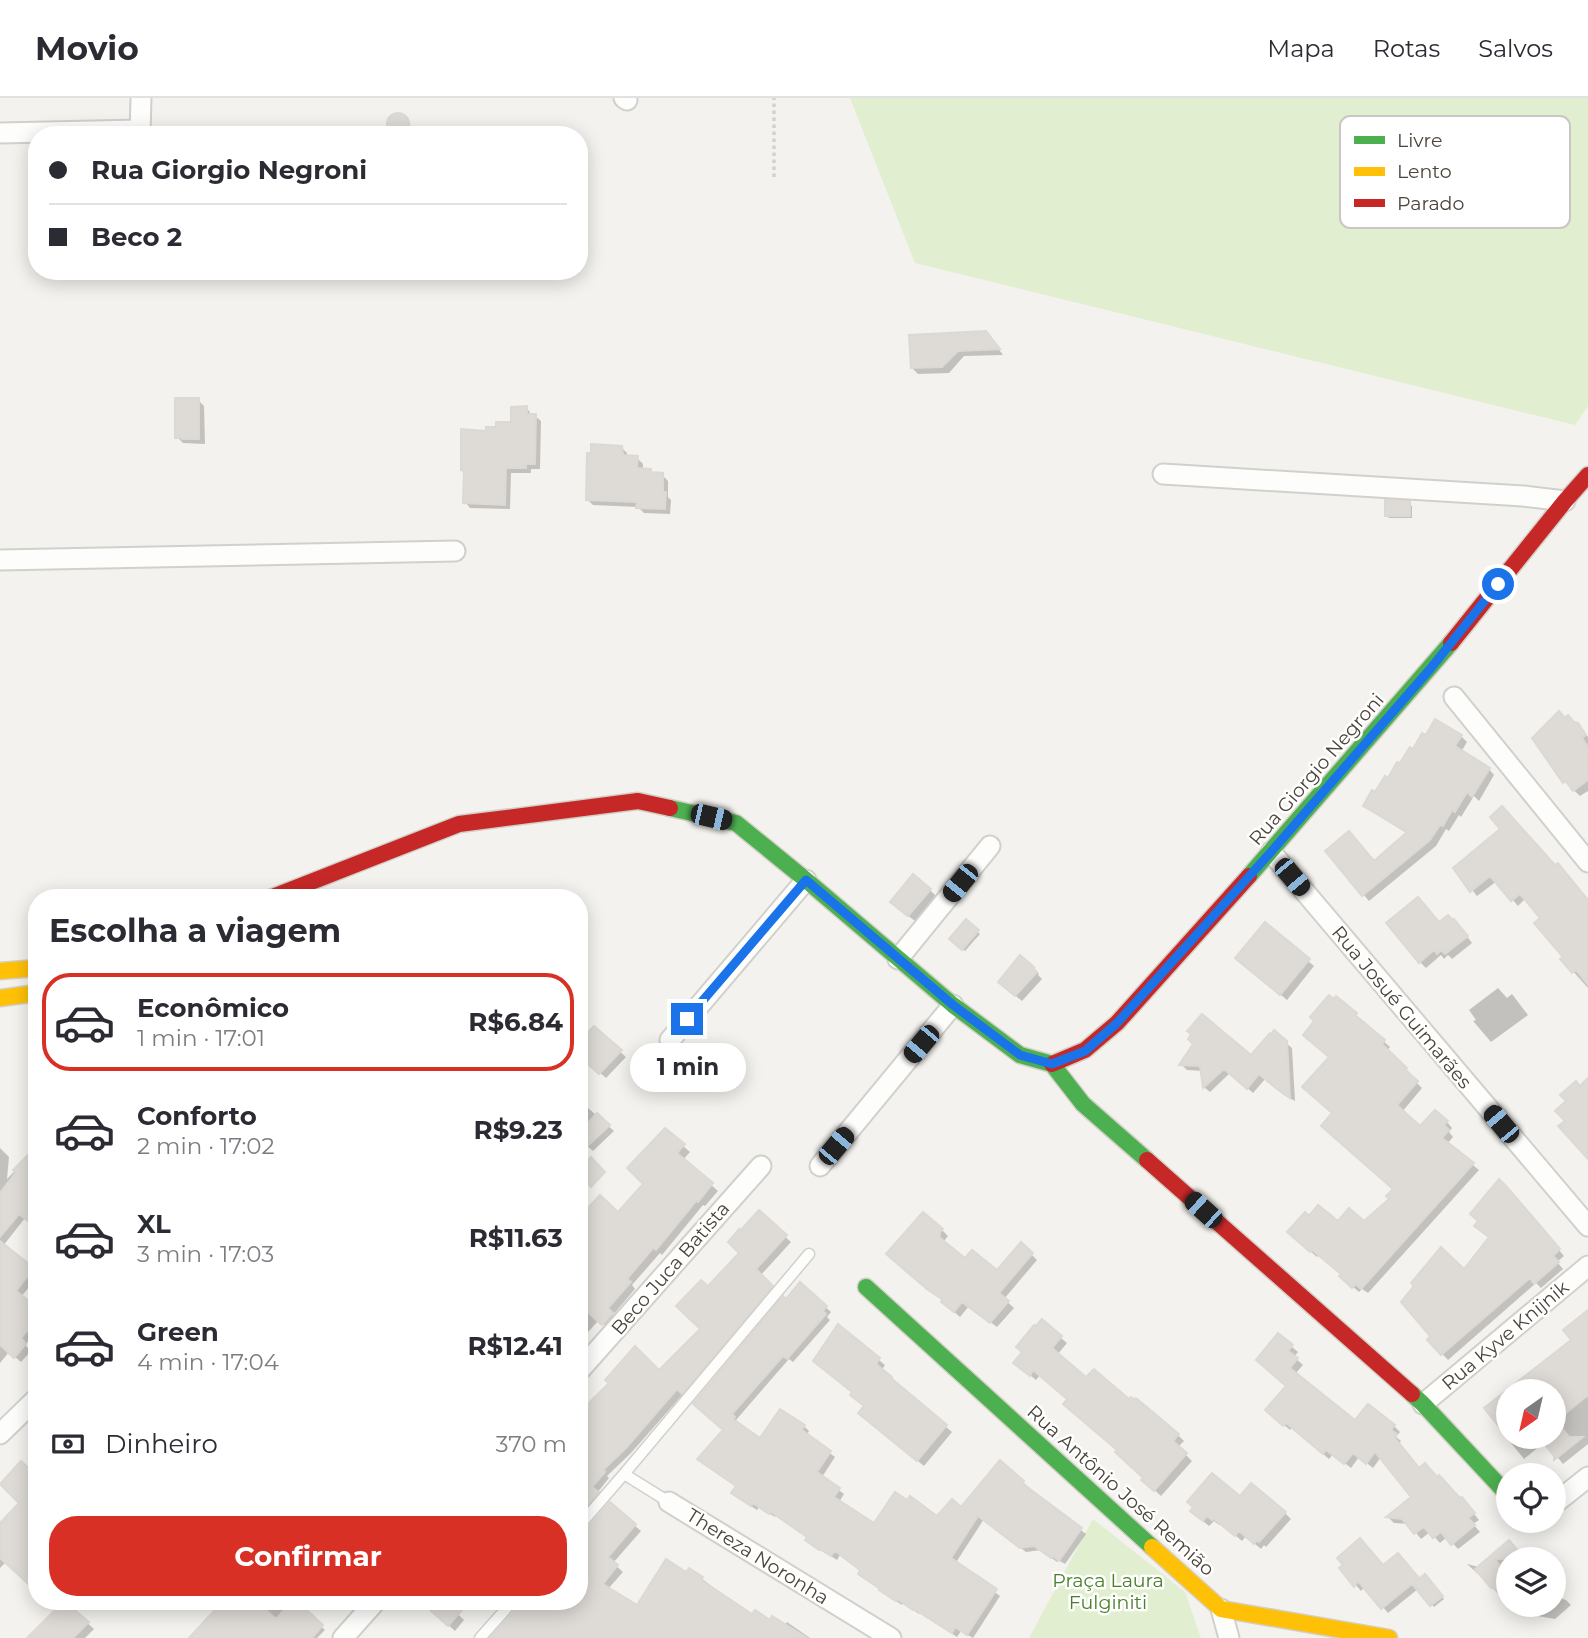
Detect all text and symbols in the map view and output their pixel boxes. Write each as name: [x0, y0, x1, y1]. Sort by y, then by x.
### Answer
text: Movio: [35, 28, 139, 68]
text: Mapa: [1267, 34, 1335, 63]
text: Rotas: [1373, 34, 1440, 63]
text: Salvos: [1478, 34, 1553, 63]
legend: [1340, 116, 1570, 228]
text: Livre: [1397, 129, 1442, 152]
text: Rua Giorgio Negroni: [91, 154, 367, 186]
text: Lento: [1397, 160, 1452, 183]
text: Parado: [1397, 192, 1465, 215]
text: Beco 2: [91, 221, 182, 253]
route start: [1482, 568, 1514, 600]
street label: Rua Giorgio Negroni: [1244, 689, 1389, 850]
car: [689, 802, 734, 832]
car: [1271, 854, 1314, 900]
car: [939, 860, 982, 906]
text: Escolha a viagem: [49, 911, 341, 950]
street label: Rua Josué Guimarães: [1327, 921, 1476, 1093]
icon: car: [53, 991, 116, 1054]
text: Econômico: [137, 992, 289, 1024]
route end: [671, 1003, 703, 1035]
text: R$6.84: [468, 1006, 563, 1038]
car: [900, 1021, 943, 1067]
text: 1 min · 17:01: [137, 1024, 265, 1052]
callout: 1 min: [629, 1044, 745, 1093]
text: 1 min: [657, 1053, 719, 1081]
icon: car: [53, 1099, 116, 1162]
text: Conforto: [137, 1100, 257, 1132]
car: [1480, 1101, 1523, 1147]
text: R$9.23: [474, 1114, 563, 1146]
car: [815, 1123, 858, 1169]
text: 2 min · 17:02: [137, 1132, 275, 1160]
car: [1181, 1188, 1226, 1232]
street label: Beco Juca Batista: [606, 1197, 734, 1339]
icon: car: [53, 1207, 116, 1270]
text: XL: [137, 1208, 171, 1240]
text: R$11.63: [469, 1222, 563, 1254]
text: 3 min · 17:03: [137, 1240, 274, 1268]
street label: Rua Kyve Knijnik: [1437, 1275, 1574, 1395]
icon: car: [53, 1315, 116, 1378]
text: Green: [137, 1316, 219, 1348]
text: R$12.41: [468, 1330, 563, 1362]
text: 4 min · 17:04: [137, 1348, 279, 1376]
north arrow: [1496, 1379, 1566, 1449]
map controls: [1496, 1379, 1566, 1617]
street label: Rua Antônio José Remião: [1022, 1400, 1219, 1581]
icon: cash: [49, 1425, 87, 1463]
text: Dinheiro: [105, 1428, 218, 1460]
text: 370 m: [496, 1430, 567, 1458]
button: locate: [1496, 1463, 1566, 1533]
street label: Thereza Noronha: [682, 1503, 833, 1609]
button: Confirmar: [49, 1516, 567, 1596]
button: layers: [1496, 1547, 1566, 1617]
park label: Praça Laura Fulginiti: [1052, 1569, 1164, 1614]

